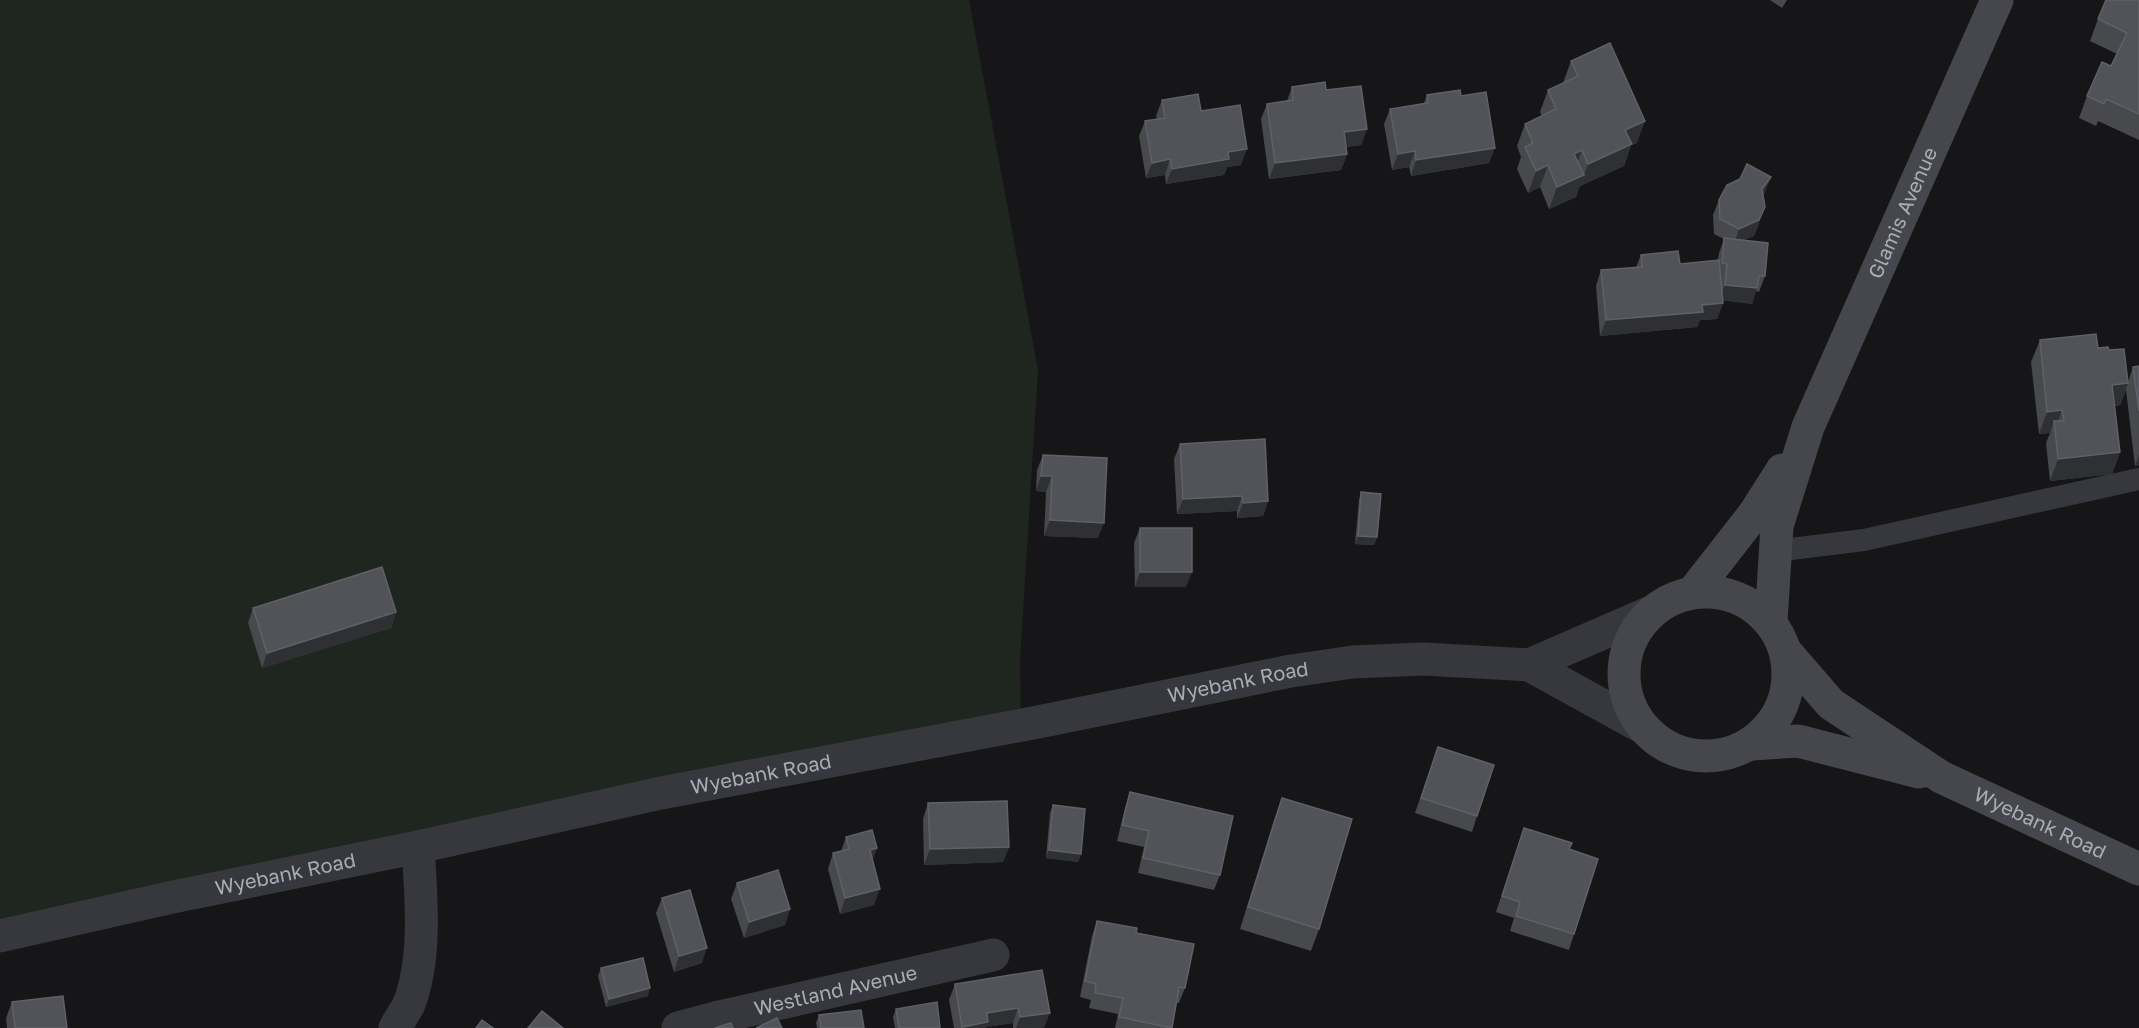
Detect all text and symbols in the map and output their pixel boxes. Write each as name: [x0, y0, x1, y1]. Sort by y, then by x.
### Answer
street label: Glamis Avenue: [1862, 143, 1941, 282]
street label: Wyebank Road: [1165, 656, 1310, 707]
street label: Wyebank Road: [688, 748, 833, 798]
street label: Wyebank Road: [1971, 781, 2110, 863]
street label: Wyebank Road: [213, 847, 358, 899]
street label: Westland Avenue: [751, 960, 919, 1020]

